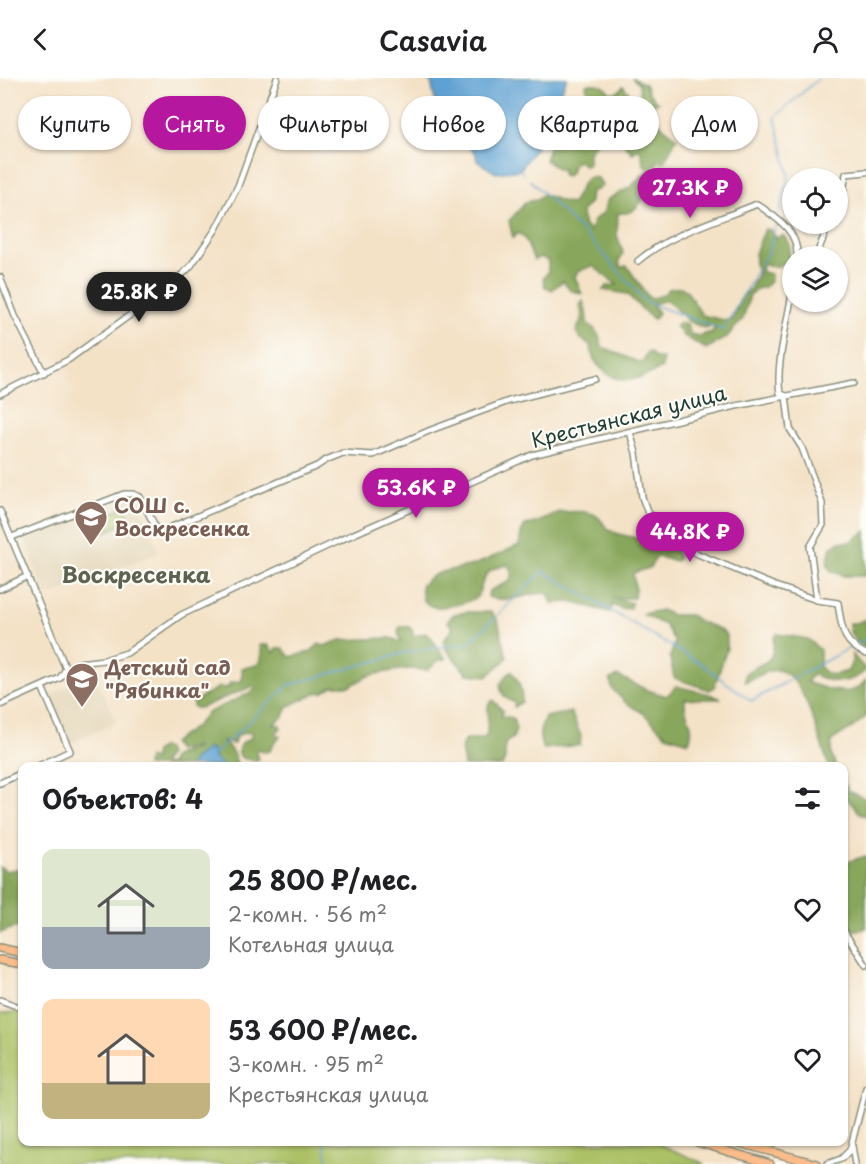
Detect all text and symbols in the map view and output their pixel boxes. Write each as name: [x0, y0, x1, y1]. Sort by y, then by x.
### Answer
text: Casavia: [379, 19, 487, 60]
icon: back: [24, 23, 57, 56]
icon: person: [809, 23, 842, 56]
chip: Купить: [18, 96, 131, 150]
chip: Снять: [143, 96, 246, 150]
chip: Фильтры: [258, 96, 389, 150]
chip: Новое: [401, 96, 506, 150]
chip: Квартира: [518, 96, 659, 150]
chip: Дом: [671, 96, 758, 150]
pin: 27.3K ₽: [635, 168, 745, 219]
map controls: [782, 168, 848, 312]
button: locate: [782, 168, 848, 234]
text: 27.3K ₽: [652, 172, 728, 202]
button: layers: [782, 246, 848, 312]
pin: 25.8K ₽: [84, 272, 194, 323]
text: 25.8K ₽: [100, 276, 178, 306]
street label: Крестьянская улица: [528, 377, 730, 455]
pin: 53.6K ₽: [361, 468, 471, 519]
text: 53.6K ₽: [376, 472, 456, 502]
place label: СОШ с. Воскресенка: [114, 490, 250, 543]
school or university icon: СОШ с. Воскресенка: [73, 499, 109, 546]
pin: 44.8K ₽: [635, 512, 745, 563]
text: 44.8K ₽: [650, 516, 730, 546]
district label: Воскресенка: [61, 557, 211, 590]
place label: Детский сад "Рябинка": [104, 652, 230, 705]
school or university icon: Детский сад "Рябинка": [64, 661, 100, 708]
text: Объектов: 4: [42, 779, 203, 818]
icon: filters: [791, 782, 824, 815]
text: 25 800 ₽/мес.: [228, 860, 418, 899]
icon: home: [90, 873, 162, 945]
icon: heart: [791, 893, 824, 926]
text: 2-комн. · 56 m²: [228, 899, 387, 929]
text: Котельная улица: [228, 929, 394, 959]
text: 53 600 ₽/мес.: [228, 1010, 418, 1049]
icon: home: [90, 1023, 162, 1095]
icon: heart: [791, 1043, 824, 1076]
text: 3-комн. · 95 m²: [228, 1049, 384, 1079]
text: Крестьянская улица: [228, 1079, 428, 1109]

